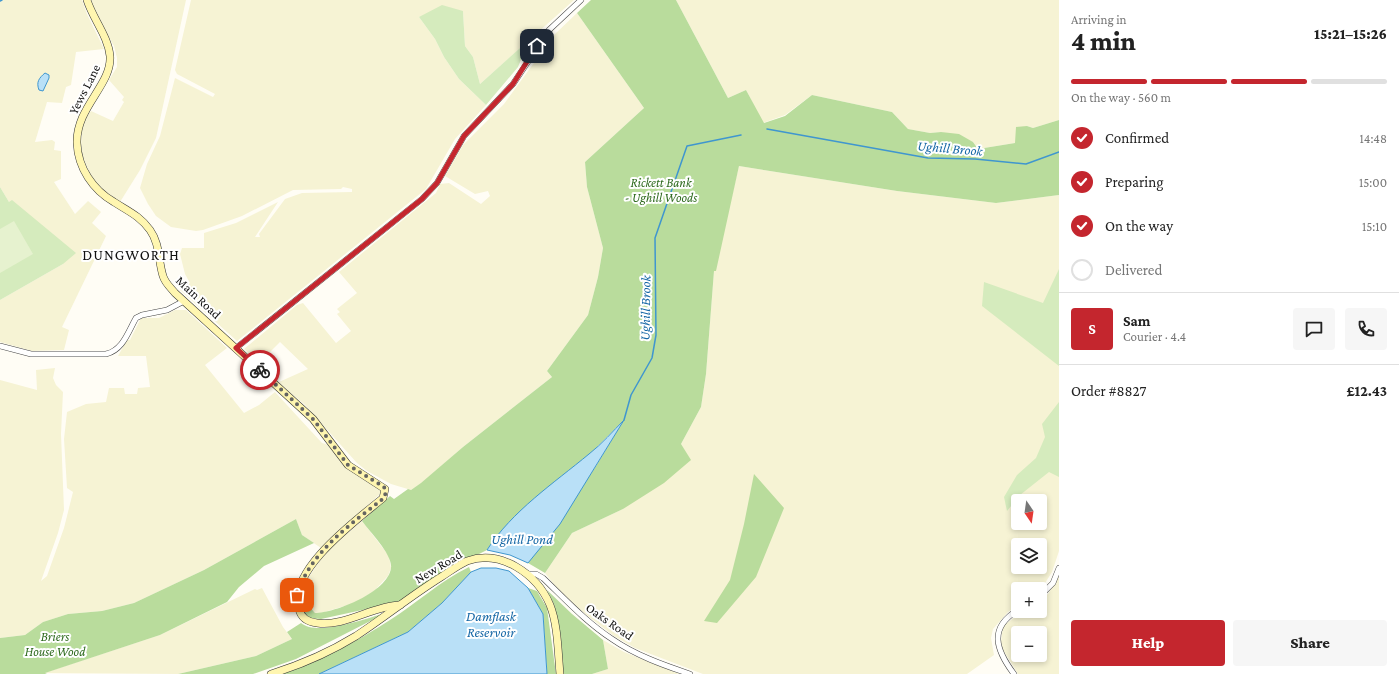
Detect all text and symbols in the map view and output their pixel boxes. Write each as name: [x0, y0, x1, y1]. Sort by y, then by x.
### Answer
text: Arriving in: [1071, 12, 1127, 27]
text: 15:21–15:26: [1314, 26, 1387, 42]
text: 4 min: [1071, 27, 1136, 56]
pin: [520, 29, 554, 63]
icon: home: [526, 35, 548, 57]
street label: Yews Lane: [66, 62, 103, 117]
text: On the way · 560 m: [1071, 90, 1171, 105]
icon: check: [1071, 127, 1093, 149]
text: Confirmed: [1105, 130, 1169, 146]
text: 14:48: [1359, 131, 1387, 146]
water label: Ughill Brook: [917, 137, 984, 159]
icon: check: [1071, 171, 1093, 193]
text: Preparing: [1105, 174, 1164, 190]
park label: Rickett Bank - Ughill Woods: [625, 175, 697, 205]
text: 15:00: [1359, 175, 1387, 190]
icon: check: [1071, 215, 1093, 237]
text: On the way: [1105, 218, 1173, 234]
text: 15:10: [1362, 219, 1387, 234]
district label: DUNGWORTH: [82, 247, 180, 263]
text: Delivered: [1105, 262, 1162, 278]
street label: Main Road: [173, 273, 224, 322]
water label: Ughill Brook: [636, 274, 654, 341]
button: chat: [1293, 308, 1335, 350]
button: phone: [1345, 308, 1387, 350]
text: Sam: [1123, 313, 1151, 329]
text: S: [1088, 321, 1096, 337]
text: Courier · 4.4: [1123, 329, 1186, 344]
courier: [240, 350, 280, 390]
icon: bike: [249, 359, 271, 381]
text: Order #8827: [1071, 383, 1146, 399]
text: £12.43: [1347, 383, 1387, 399]
north arrow: [1011, 494, 1047, 530]
map controls: [1011, 494, 1047, 662]
water label: Ughill Pond: [491, 531, 553, 547]
button: layers: [1011, 538, 1047, 574]
street label: New Road: [412, 546, 465, 586]
pin: [280, 578, 314, 612]
button: +: [1011, 582, 1047, 618]
icon: bag: [286, 584, 308, 606]
street label: Oaks Road: [583, 600, 637, 643]
water label: Damflask Reservoir: [466, 608, 517, 640]
button: Help: [1071, 620, 1225, 666]
button: Share: [1233, 620, 1387, 666]
button: −: [1011, 626, 1047, 662]
park label: Briers House Wood: [25, 629, 86, 659]

